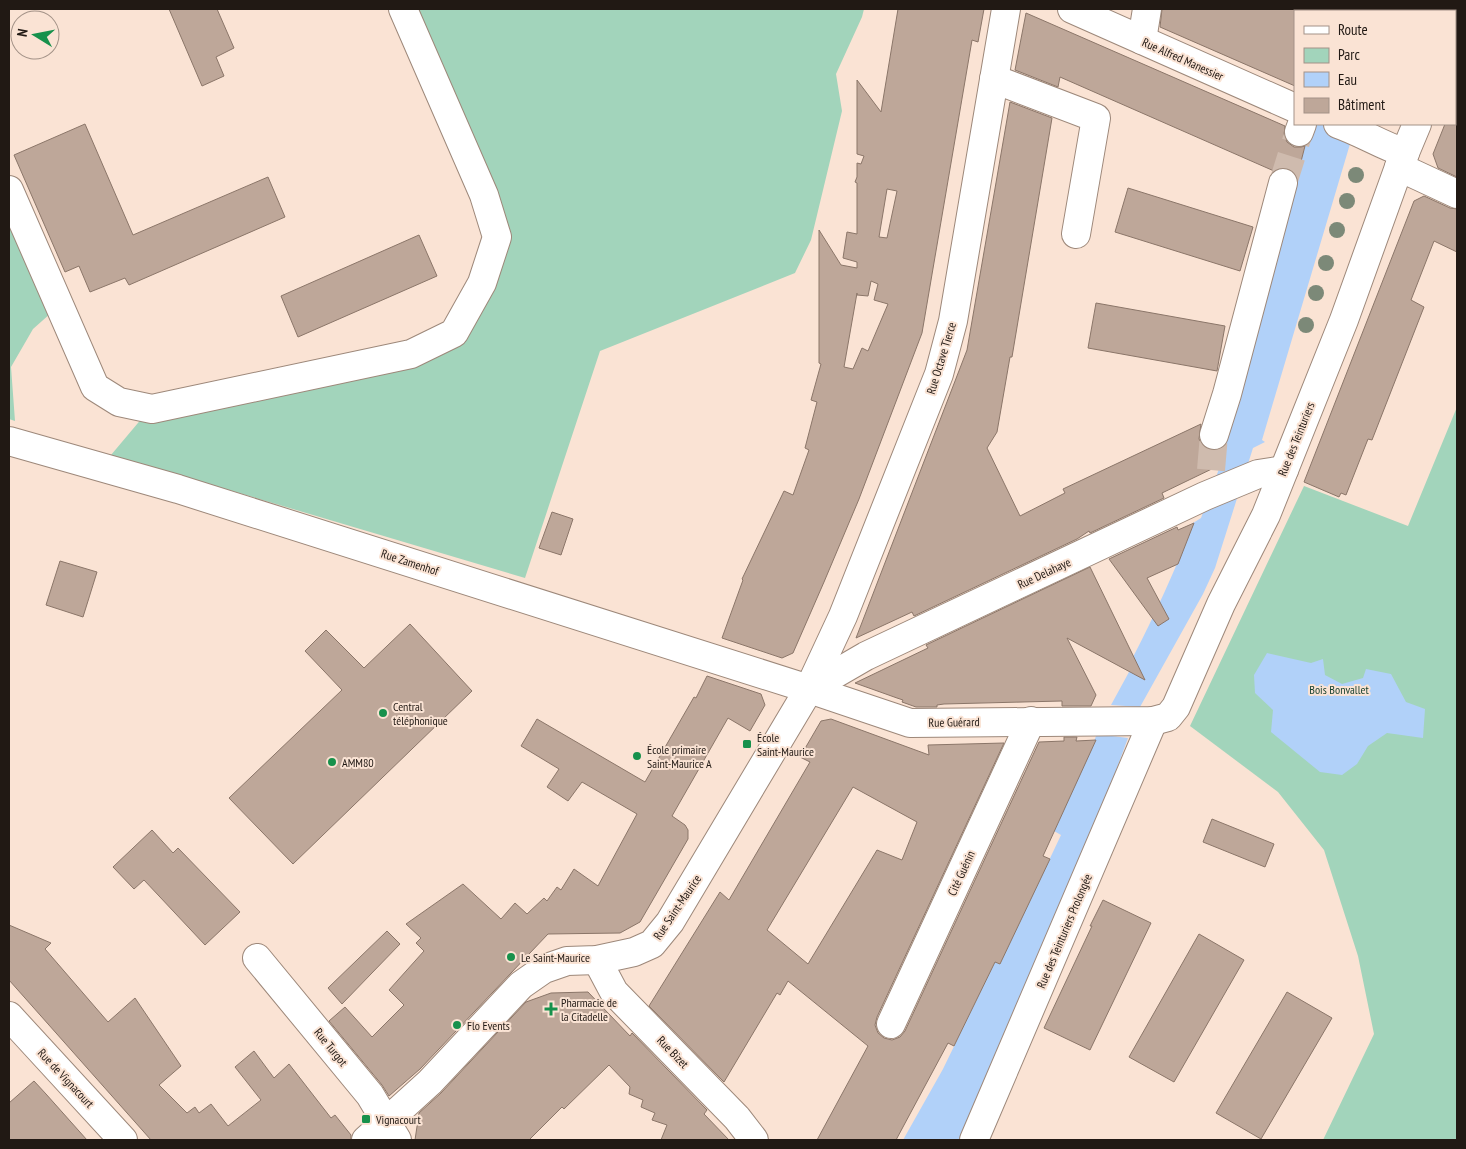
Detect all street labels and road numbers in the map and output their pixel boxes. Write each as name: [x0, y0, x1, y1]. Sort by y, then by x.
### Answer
street label: Rue Alfred Manessier: [1140, 34, 1227, 84]
street label: Rue Octave Tierce: [923, 320, 959, 396]
street label: Rue des Teinturiers: [1274, 400, 1318, 478]
street label: Rue Zamenhof: [379, 546, 442, 579]
street label: Rue Delahaye: [1015, 554, 1073, 592]
street label: Rue Guérard: [928, 714, 980, 730]
street label: Cité Guénin: [944, 848, 978, 898]
street label: Rue des Teinturiers Prolongée: [1033, 871, 1095, 991]
street label: Rue Saint-Maurice: [650, 872, 704, 942]
street label: Rue Turgot: [311, 1025, 351, 1070]
street label: Rue Bizet: [654, 1033, 692, 1072]
street label: Rue de Vignacourt: [35, 1045, 98, 1111]

